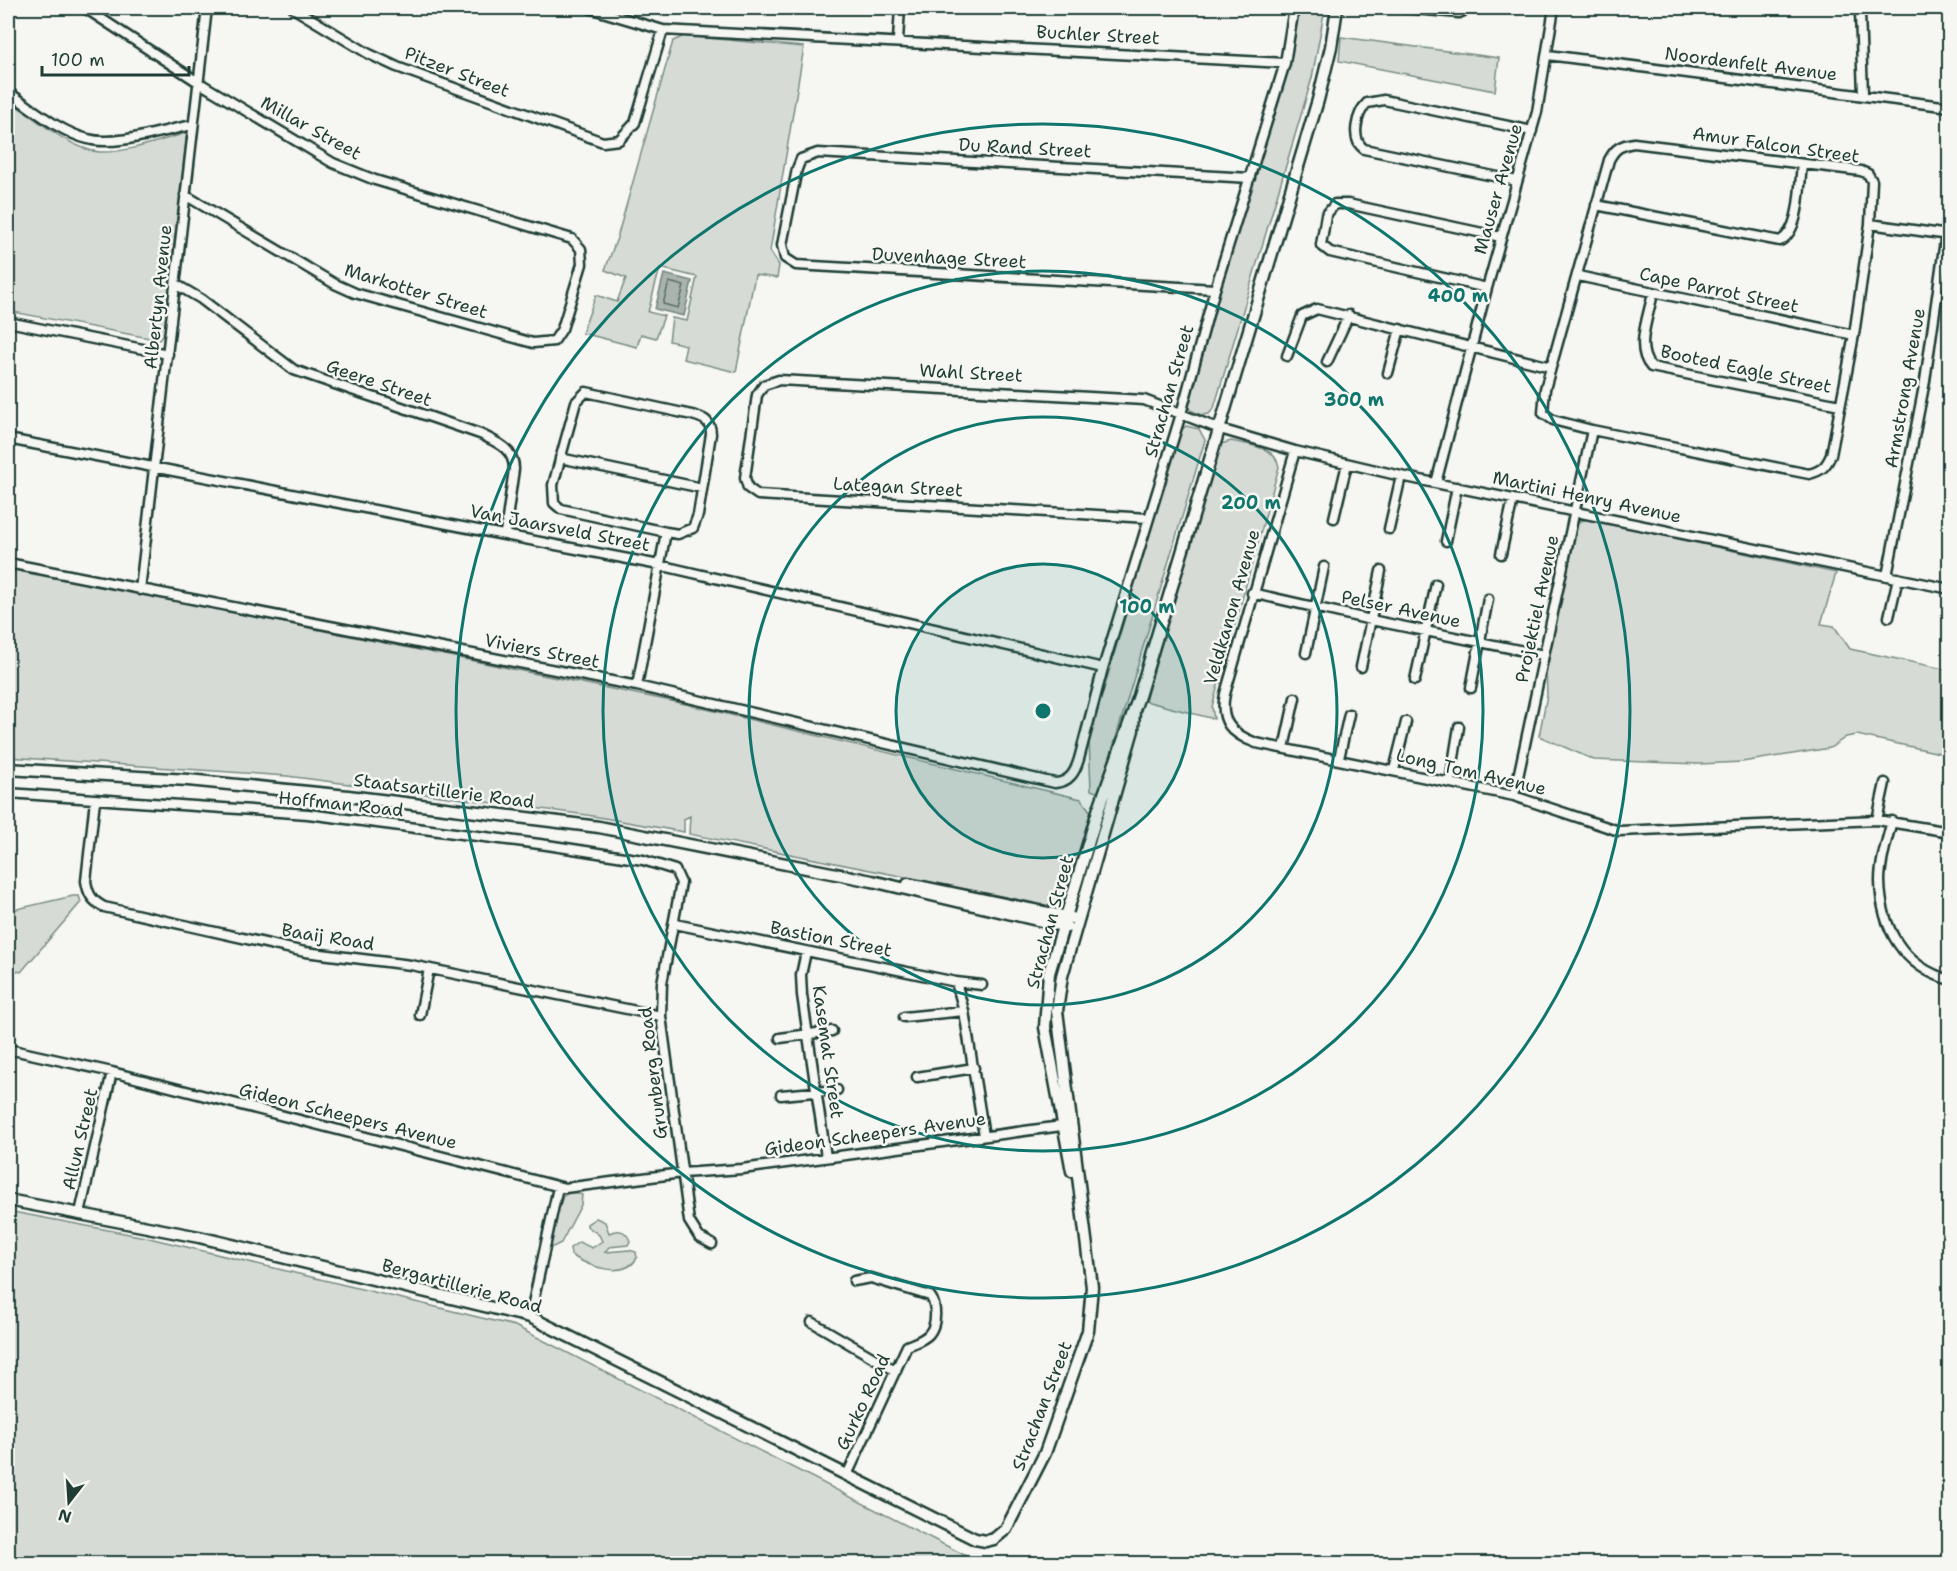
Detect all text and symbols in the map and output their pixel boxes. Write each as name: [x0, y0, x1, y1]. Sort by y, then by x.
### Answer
street label: Buchler Street: [1036, 20, 1160, 50]
scale bar: [42, 39, 189, 77]
street label: Pitzer Street: [401, 41, 513, 103]
street label: Noordenfelt Avenue: [1663, 42, 1839, 86]
text: 100 m: [51, 48, 105, 72]
street label: Millar Street: [256, 90, 366, 166]
street label: Mauser Avenue: [1468, 121, 1528, 257]
street label: Amur Falcon Street: [1691, 121, 1861, 169]
street label: Du Rand Street: [958, 133, 1092, 163]
street label: Albertyn Avenue: [138, 224, 178, 370]
street label: Duvenhage Street: [871, 242, 1027, 274]
street label: Markotter Street: [341, 258, 491, 324]
street label: Cape Parrot Street: [1637, 261, 1801, 319]
text: 400 m: [1428, 284, 1489, 308]
street label: Armstrong Avenue: [1879, 306, 1931, 470]
street label: Strachan Street: [1139, 322, 1199, 460]
street label: Booted Eagle Street: [1658, 339, 1834, 399]
street label: Geere Street: [323, 354, 435, 412]
street label: Wahl Street: [919, 358, 1023, 388]
text: 300 m: [1324, 388, 1385, 412]
street label: Martini Henry Avenue: [1490, 465, 1684, 529]
street label: Lategan Street: [832, 472, 964, 502]
text: 200 m: [1221, 491, 1282, 515]
street label: Van Jaarsveld Street: [468, 499, 652, 557]
street label: Veldkanon Avenue: [1198, 526, 1266, 688]
street label: Projektiel Avenue: [1510, 533, 1564, 685]
street label: Pelser Avenue: [1339, 585, 1463, 633]
text: 100 m: [1119, 595, 1175, 619]
street label: Viviers Street: [482, 628, 602, 674]
centre of rings: [1033, 701, 1053, 721]
street label: Long Tom Avenue: [1394, 743, 1548, 801]
street label: Staatsartillerie Road: [352, 768, 536, 814]
street label: Hoffman Road: [277, 785, 405, 823]
street label: Strachan Street: [1021, 853, 1079, 991]
street label: Bastion Street: [768, 915, 894, 963]
street label: Baaij Road: [280, 918, 376, 956]
street label: Kasemat Street: [807, 984, 849, 1120]
street label: Grunberg Road: [633, 1005, 673, 1141]
street label: Gideon Scheepers Avenue: [237, 1077, 459, 1155]
street label: Allun Street: [57, 1086, 103, 1192]
street label: Gideon Scheepers Avenue: [763, 1107, 987, 1161]
street label: Bergartillerie Road: [379, 1253, 545, 1319]
street label: Strachan Street: [1006, 1338, 1078, 1474]
street label: Gurko Road: [830, 1350, 896, 1454]
north arrow: [39, 1472, 99, 1532]
text: N: [56, 1504, 74, 1528]

